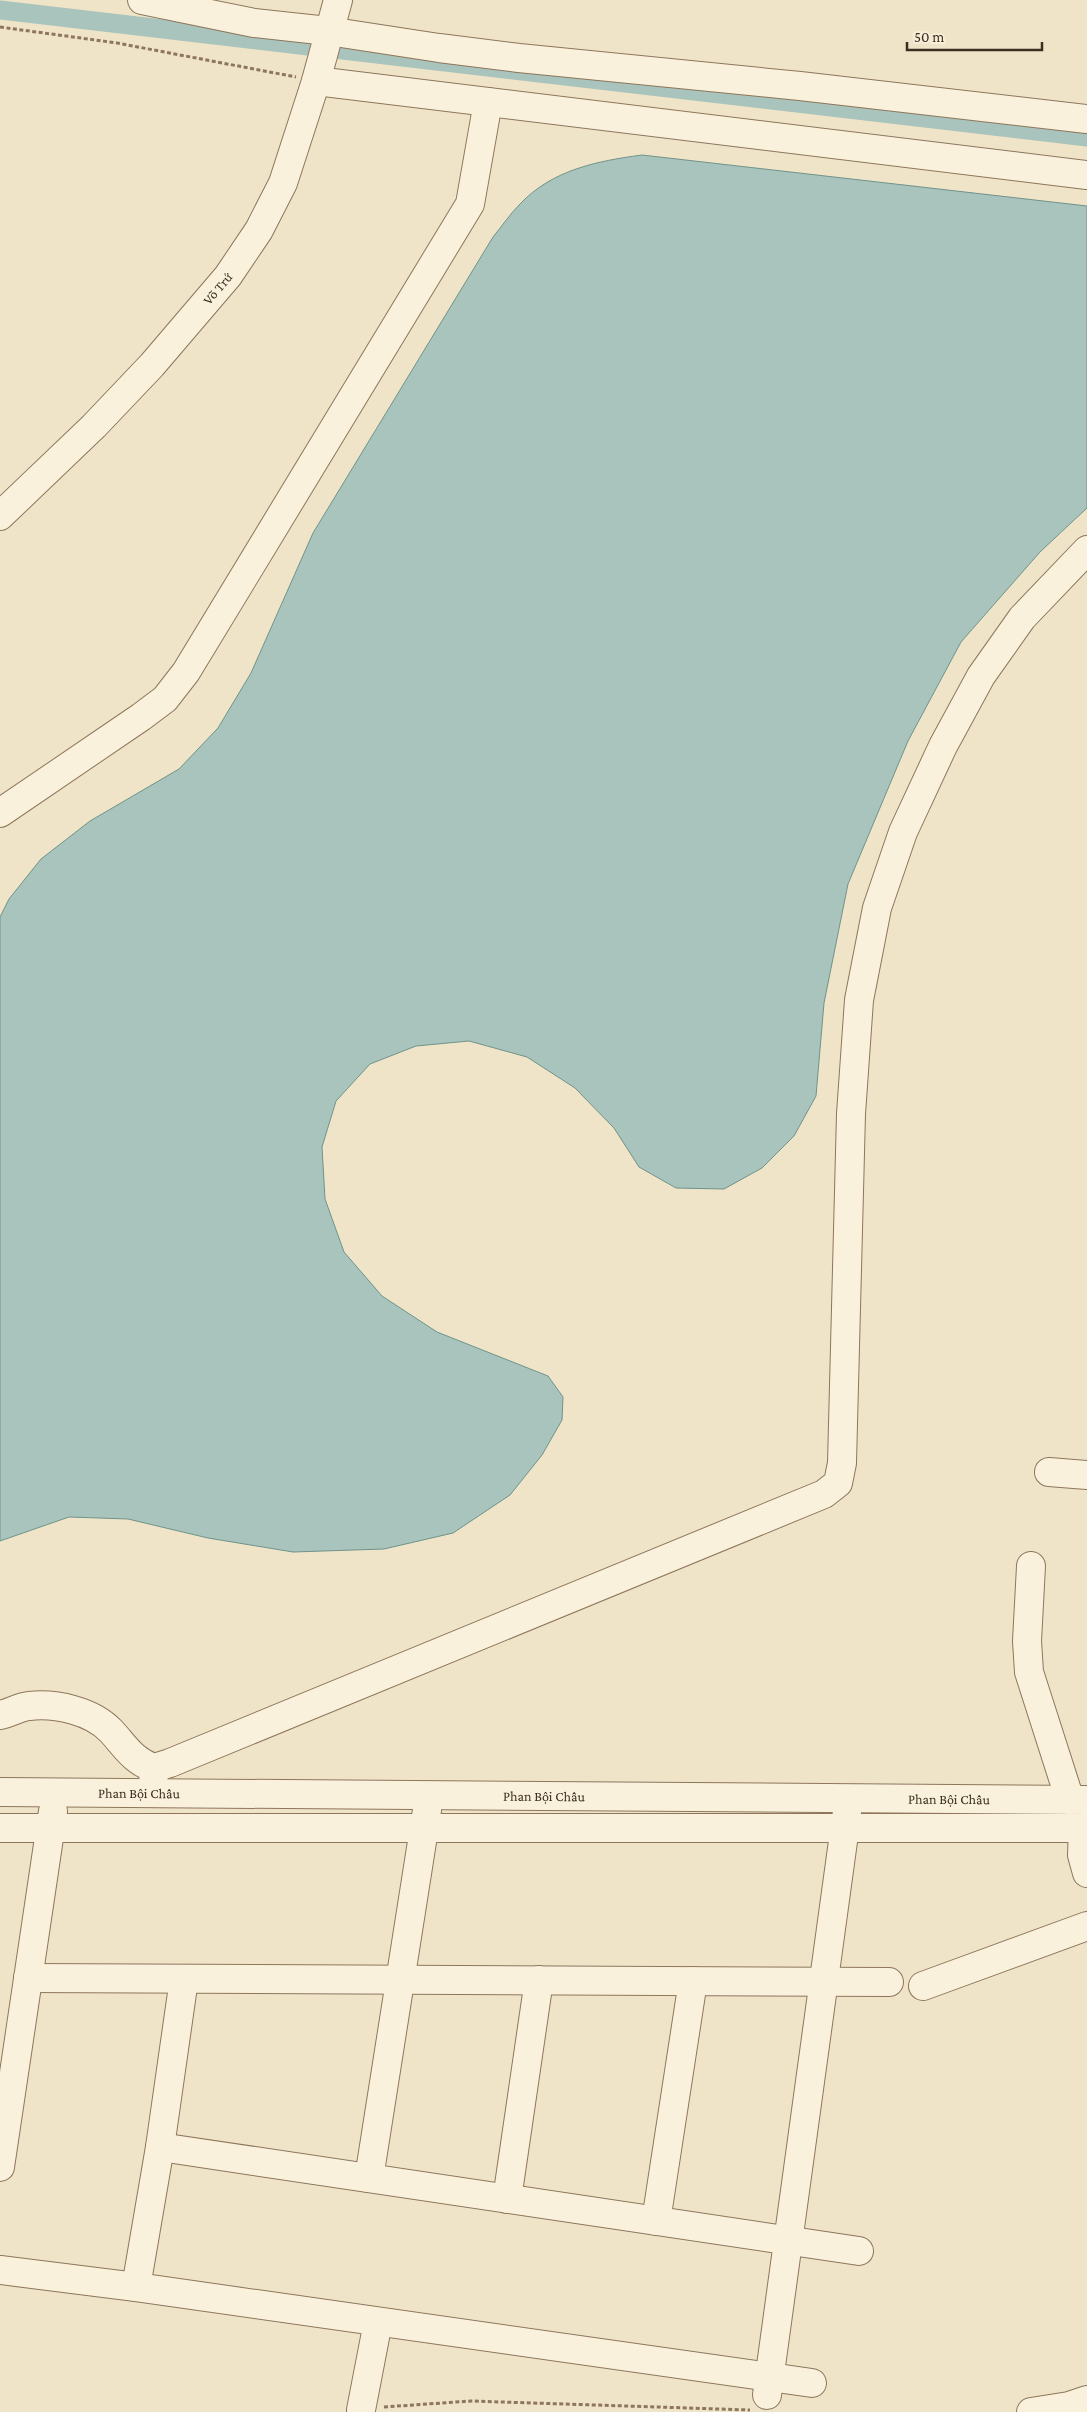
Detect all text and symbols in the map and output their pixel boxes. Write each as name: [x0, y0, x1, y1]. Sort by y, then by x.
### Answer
scale bar: [907, 20, 1042, 52]
text: 50 m: [914, 29, 944, 45]
street label: Võ Trứ: [199, 269, 236, 308]
street label: Phan Bội Châu: [98, 1785, 181, 1801]
street label: Phan Bội Châu: [503, 1788, 586, 1804]
street label: Phan Bội Châu: [908, 1791, 991, 1807]

